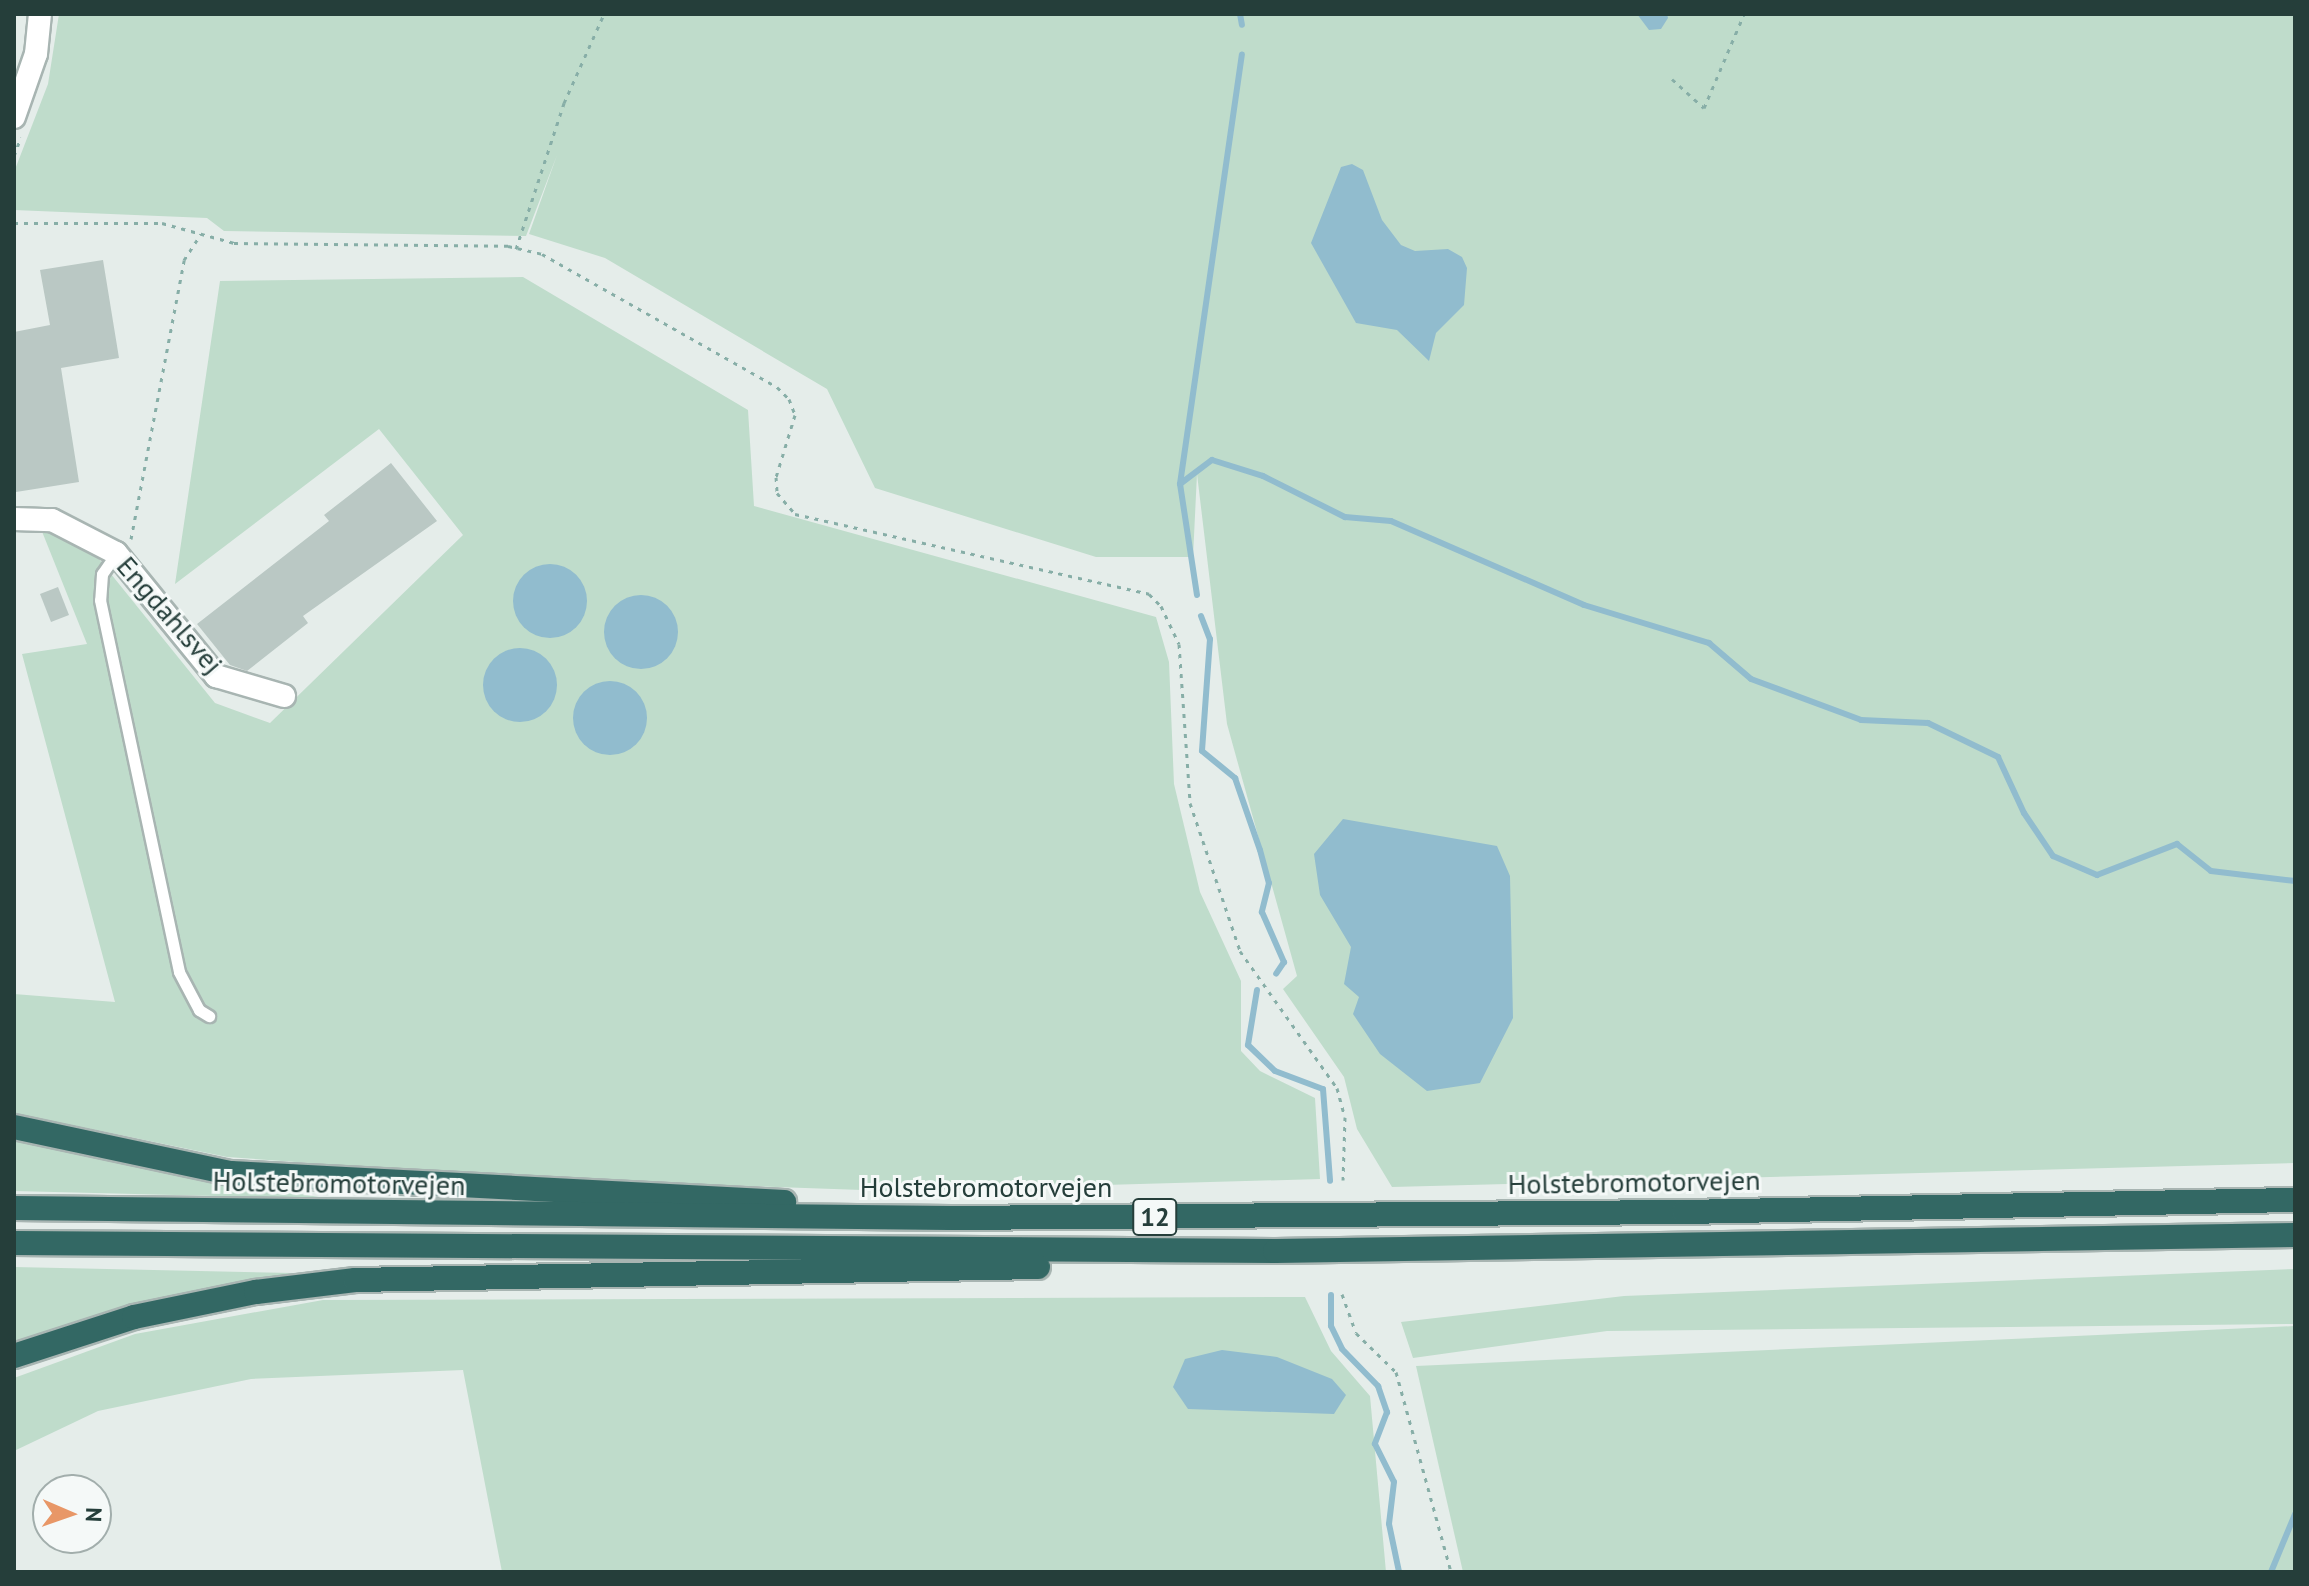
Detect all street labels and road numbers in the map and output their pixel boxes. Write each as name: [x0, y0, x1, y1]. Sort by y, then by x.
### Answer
street label: Engdahlsvej: [110, 549, 230, 681]
street label: Holstebromotorvejen: [1507, 1163, 1761, 1201]
street label: Holstebromotorvejen: [212, 1164, 466, 1202]
street label: Holstebromotorvejen: [860, 1170, 1112, 1204]
road number: 12: [1131, 1195, 1179, 1239]

